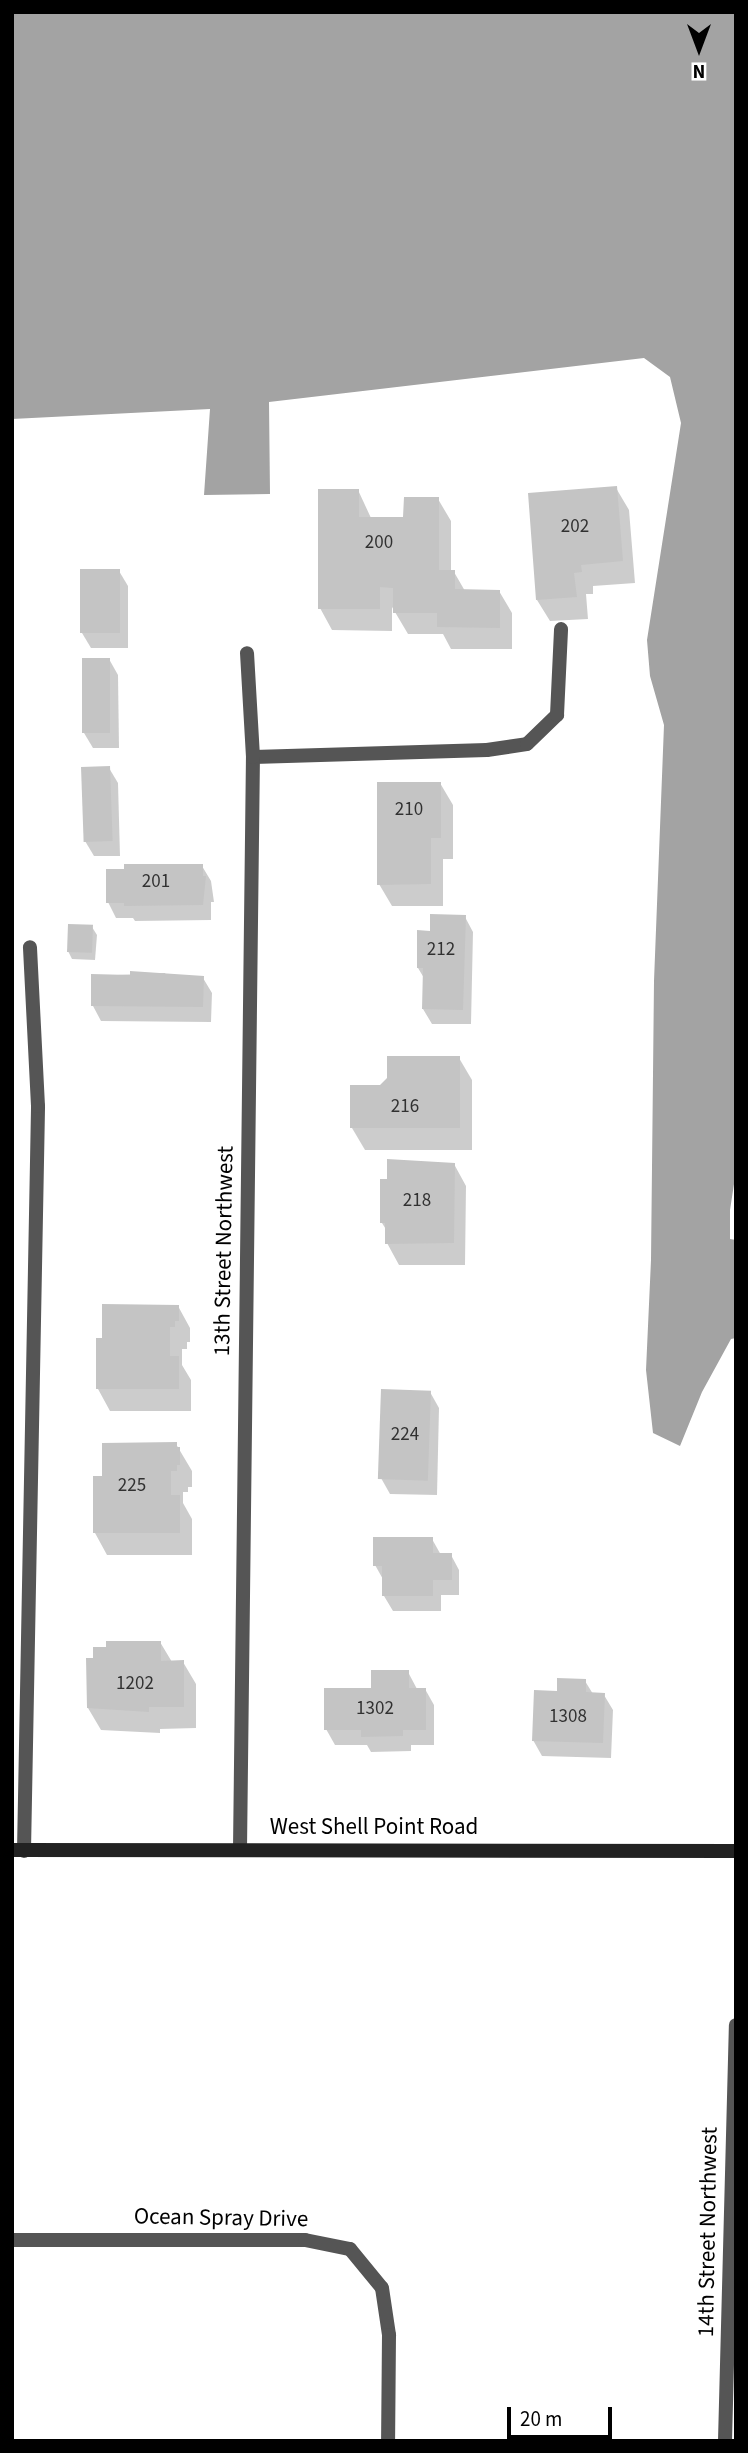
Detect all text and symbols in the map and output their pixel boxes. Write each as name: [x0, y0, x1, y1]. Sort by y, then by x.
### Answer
north arrow: [664, 14, 734, 84]
text: N: [693, 57, 705, 84]
house number: 202: [561, 516, 589, 538]
house number: 200: [365, 532, 393, 554]
house number: 210: [395, 799, 423, 821]
house number: 201: [142, 871, 170, 893]
house number: 212: [427, 939, 455, 961]
house number: 216: [391, 1096, 419, 1118]
street label: 13th Street Northwest: [208, 1146, 240, 1356]
house number: 218: [403, 1190, 431, 1212]
house number: 224: [391, 1424, 419, 1446]
house number: 225: [118, 1475, 146, 1497]
house number: 1202: [116, 1673, 154, 1695]
house number: 1302: [356, 1698, 394, 1720]
house number: 1308: [549, 1706, 587, 1728]
street label: West Shell Point Road: [270, 1813, 478, 1841]
street label: 14th Street Northwest: [692, 2127, 724, 2337]
street label: Ocean Spray Drive: [134, 2203, 308, 2233]
scale bar: [510, 2394, 615, 2438]
text: 20 m: [520, 2404, 562, 2434]

